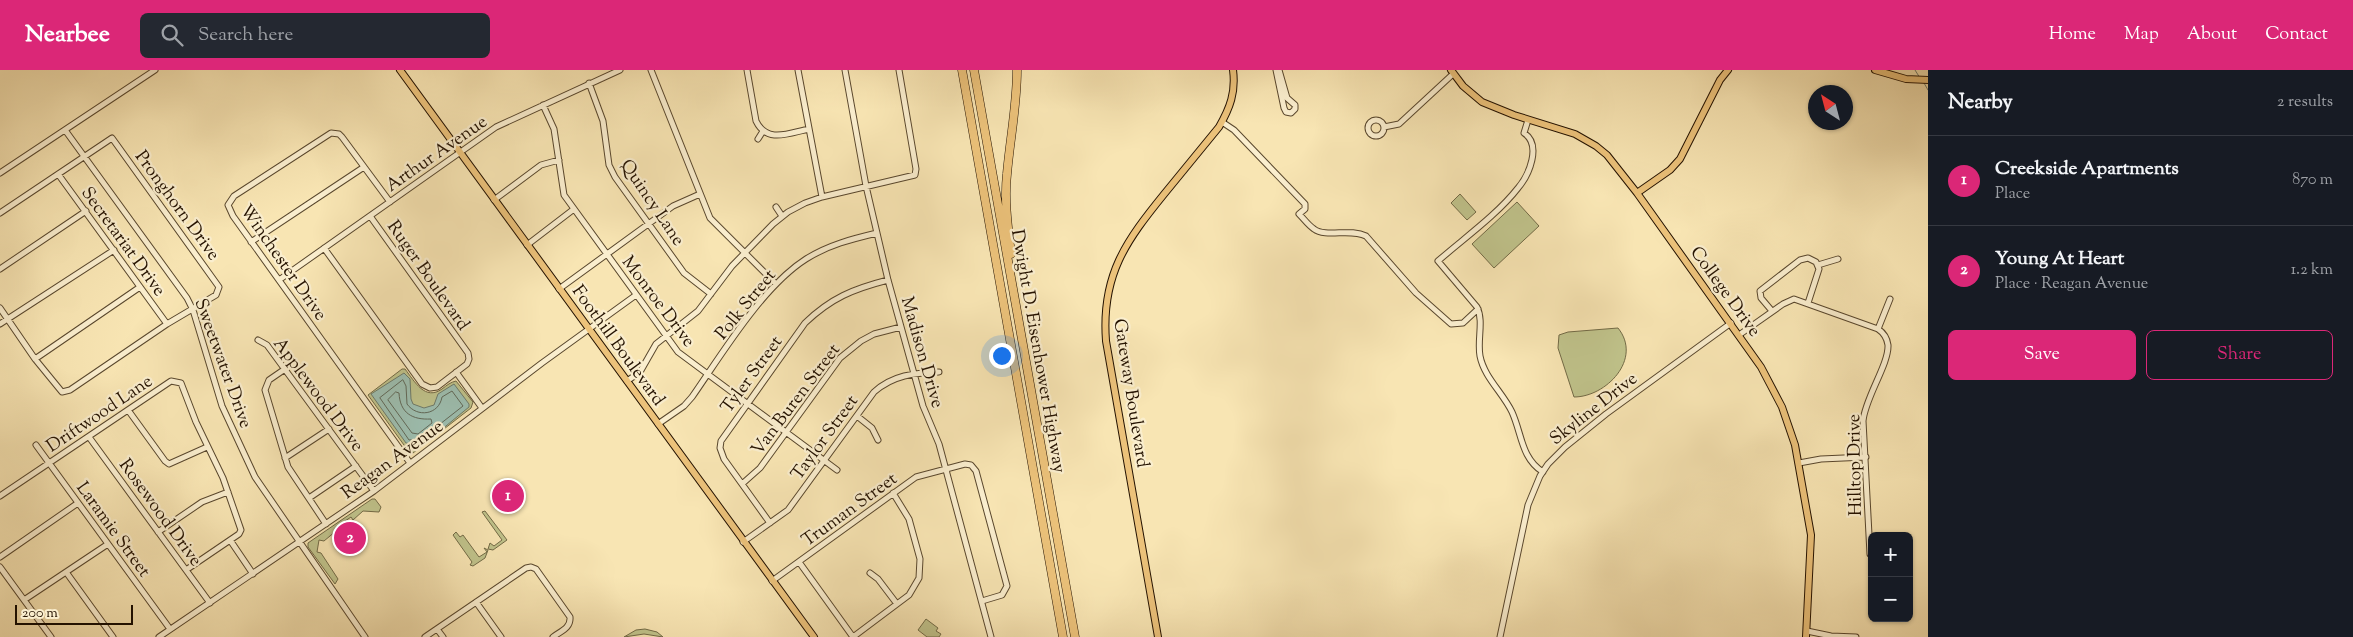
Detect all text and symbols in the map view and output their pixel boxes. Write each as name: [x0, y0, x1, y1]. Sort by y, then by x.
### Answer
search box: [140, 13, 490, 58]
text: Nearbee: [25, 18, 110, 52]
icon: search: [158, 21, 186, 49]
text: Search here: [198, 22, 293, 49]
text: Home: [2049, 22, 2096, 48]
text: Map: [2124, 22, 2159, 48]
text: About: [2187, 22, 2237, 48]
text: Contact: [2265, 22, 2328, 48]
north arrow: [1808, 85, 1853, 130]
text: Nearby: [1948, 88, 2013, 118]
text: 2 results: [2277, 91, 2333, 114]
street label: Arthur Avenue: [381, 110, 493, 199]
street label: Pronghorn Drive: [128, 146, 225, 267]
street label: Quincy Lane: [613, 155, 690, 252]
text: Creekside Apartments: [1995, 156, 2179, 183]
text: 1: [1961, 169, 1967, 192]
text: 870 m: [2292, 169, 2333, 192]
street label: Secretariat Drive: [74, 182, 171, 302]
text: Place: [1995, 183, 2030, 206]
street label: Winchester Drive: [232, 200, 332, 327]
street label: Ruger Boulevard: [380, 216, 475, 337]
street label: Dwight D. Eisenhower Highway: [1003, 228, 1071, 475]
street label: College Drive: [1683, 242, 1766, 343]
text: Young At Heart: [1995, 246, 2124, 273]
street label: Monroe Drive: [614, 251, 700, 353]
text: 2: [1960, 259, 1968, 282]
text: 1.2 km: [2291, 259, 2333, 282]
street label: Polk Street: [710, 264, 783, 346]
text: Place · Reagan Avenue: [1995, 273, 2148, 296]
street label: Foothill Boulevard: [565, 280, 670, 412]
street label: Madison Drive: [893, 294, 949, 411]
street label: Sweetwater Drive: [187, 295, 258, 432]
street label: Gateway Boulevard: [1105, 317, 1155, 470]
button: Save: [1948, 330, 2136, 380]
button: Share: [2146, 330, 2333, 380]
street label: Tyler Street: [716, 331, 790, 419]
street label: Applewood Drive: [266, 333, 369, 458]
street label: Van Buren Street: [746, 339, 847, 462]
your location: [989, 343, 1015, 369]
street label: Skyline Drive: [1545, 367, 1644, 452]
street label: Driftwood Lane: [42, 369, 158, 460]
street label: Taylor Street: [786, 390, 865, 486]
street label: Hilltop Drive: [1842, 414, 1870, 516]
street label: Reagan Avenue: [337, 415, 450, 507]
street label: Rosewood Drive: [111, 454, 207, 572]
street label: Truman Street: [797, 467, 903, 554]
street label: Laramie Street: [69, 477, 156, 583]
pin: 1: [492, 477, 524, 515]
pin: 2: [334, 519, 366, 557]
map controls: [1868, 532, 1913, 622]
button: +: [1868, 532, 1913, 577]
button: −: [1868, 577, 1913, 622]
scale bar: [15, 602, 132, 625]
text: 200 m: [22, 604, 58, 624]

